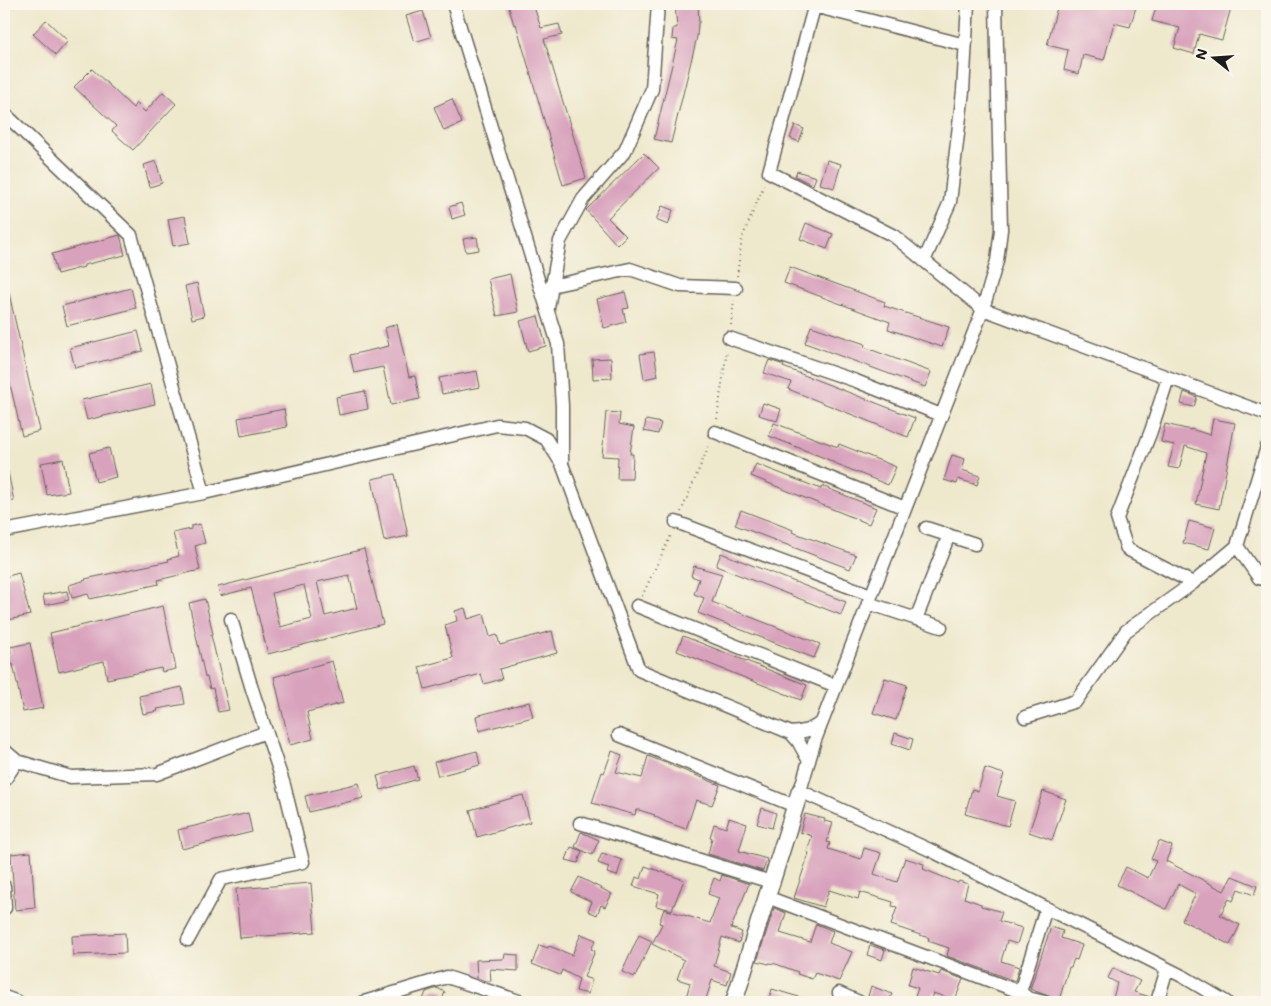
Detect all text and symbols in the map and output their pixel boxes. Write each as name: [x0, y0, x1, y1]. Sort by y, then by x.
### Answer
north arrow: [1188, 32, 1238, 82]
text: N: [1190, 46, 1212, 62]

